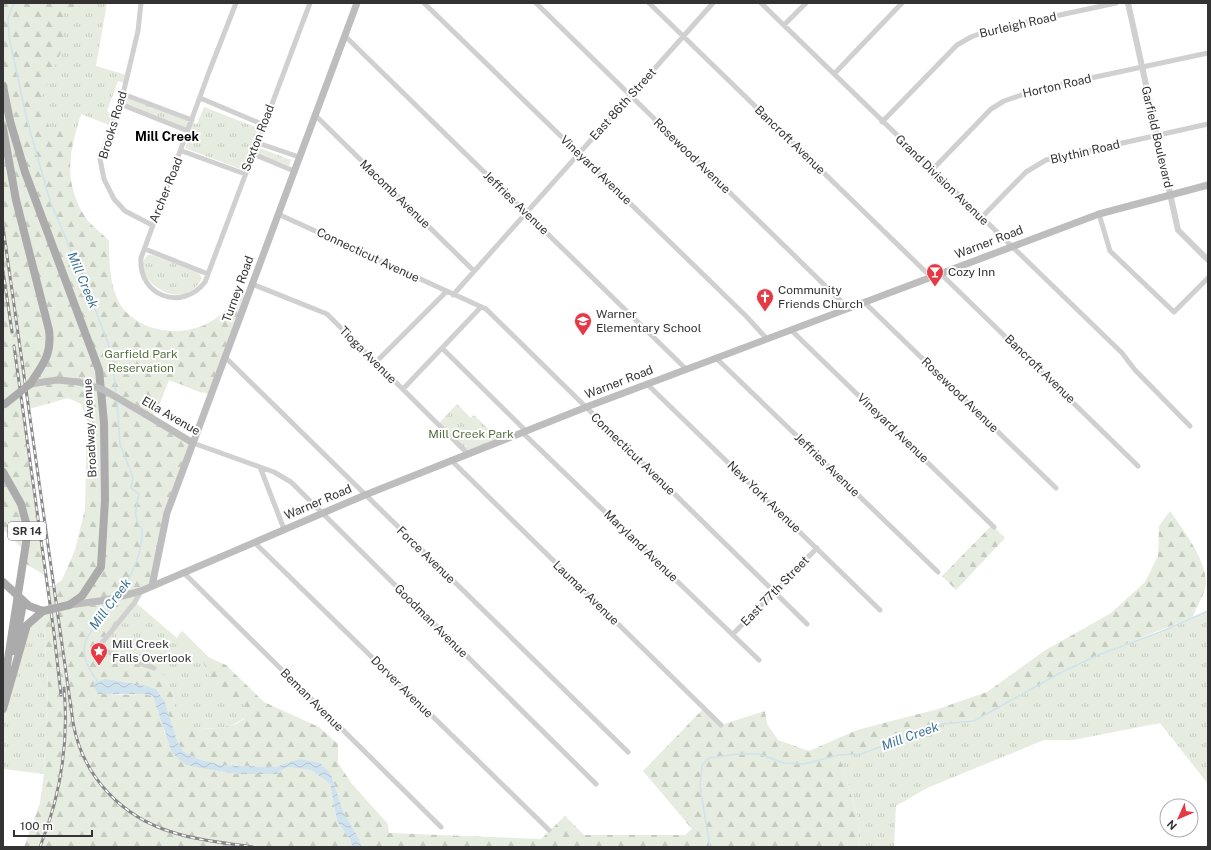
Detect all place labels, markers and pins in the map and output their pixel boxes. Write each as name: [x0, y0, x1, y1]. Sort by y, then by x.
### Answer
bar icon: Cozy Inn: [925, 262, 945, 287]
place label: Cozy Inn: [948, 265, 995, 279]
place label: Community Friends Church: [778, 283, 863, 311]
church icon: Community Friends Church: [755, 287, 775, 312]
place label: Warner Elementary School: [596, 307, 702, 335]
school or university icon: Warner Elementary School: [573, 311, 593, 336]
place label: Mill Creek Falls Overlook: [112, 637, 192, 665]
place icon: Mill Creek Falls Overlook: [89, 641, 109, 666]

